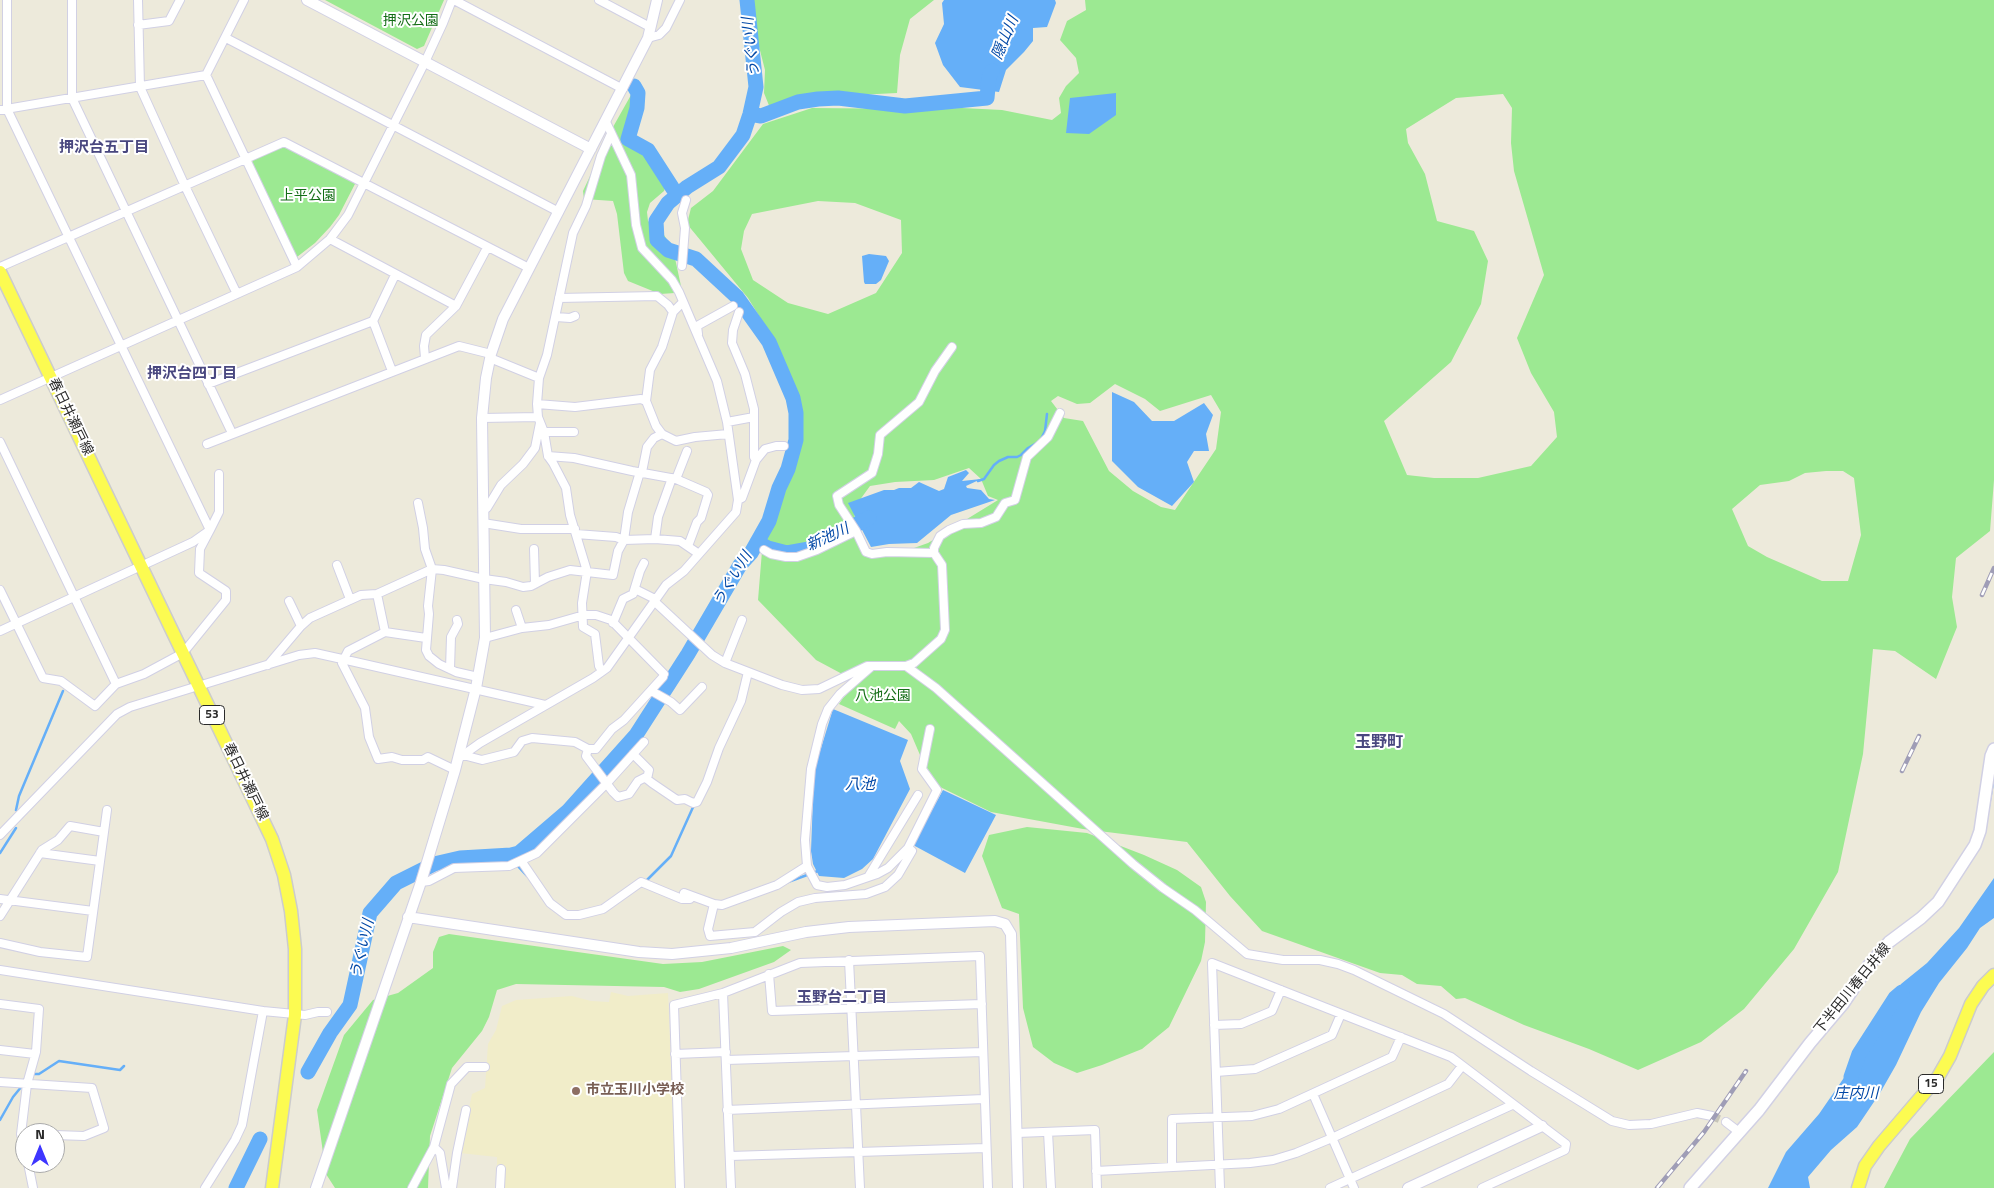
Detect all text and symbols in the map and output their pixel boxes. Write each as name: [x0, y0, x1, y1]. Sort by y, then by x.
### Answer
park label: 押沢公園: [383, 14, 439, 30]
water label: 隠山川: [989, 14, 1023, 62]
water label: うぐい川: [740, 16, 764, 78]
district label: 押沢台五丁目: [59, 139, 149, 157]
park label: 上平公園: [280, 189, 336, 205]
district label: 押沢台四丁目: [147, 365, 237, 383]
street label: 春日井瀬戸線: [44, 376, 96, 458]
water label: 新池川: [804, 520, 852, 556]
water label: うぐい川: [709, 549, 757, 609]
park label: 八池公園: [855, 689, 911, 705]
road number: 53: [200, 706, 224, 724]
district label: 玉野町: [1355, 733, 1403, 753]
street label: 春日井瀬戸線: [219, 741, 271, 823]
water label: 八池: [845, 776, 875, 794]
water label: うぐい川: [347, 918, 379, 980]
street label: 下半田川春日井線: [1811, 940, 1895, 1038]
district label: 玉野台二丁目: [797, 989, 887, 1007]
road number: 15: [1918, 1074, 1944, 1094]
place label: 市立玉川小学校: [586, 1083, 684, 1099]
marker: 市立玉川小学校: [570, 1085, 582, 1097]
water label: 庄内川: [1834, 1085, 1878, 1103]
north arrow: [15, 1123, 65, 1173]
text: N: [35, 1123, 45, 1144]

